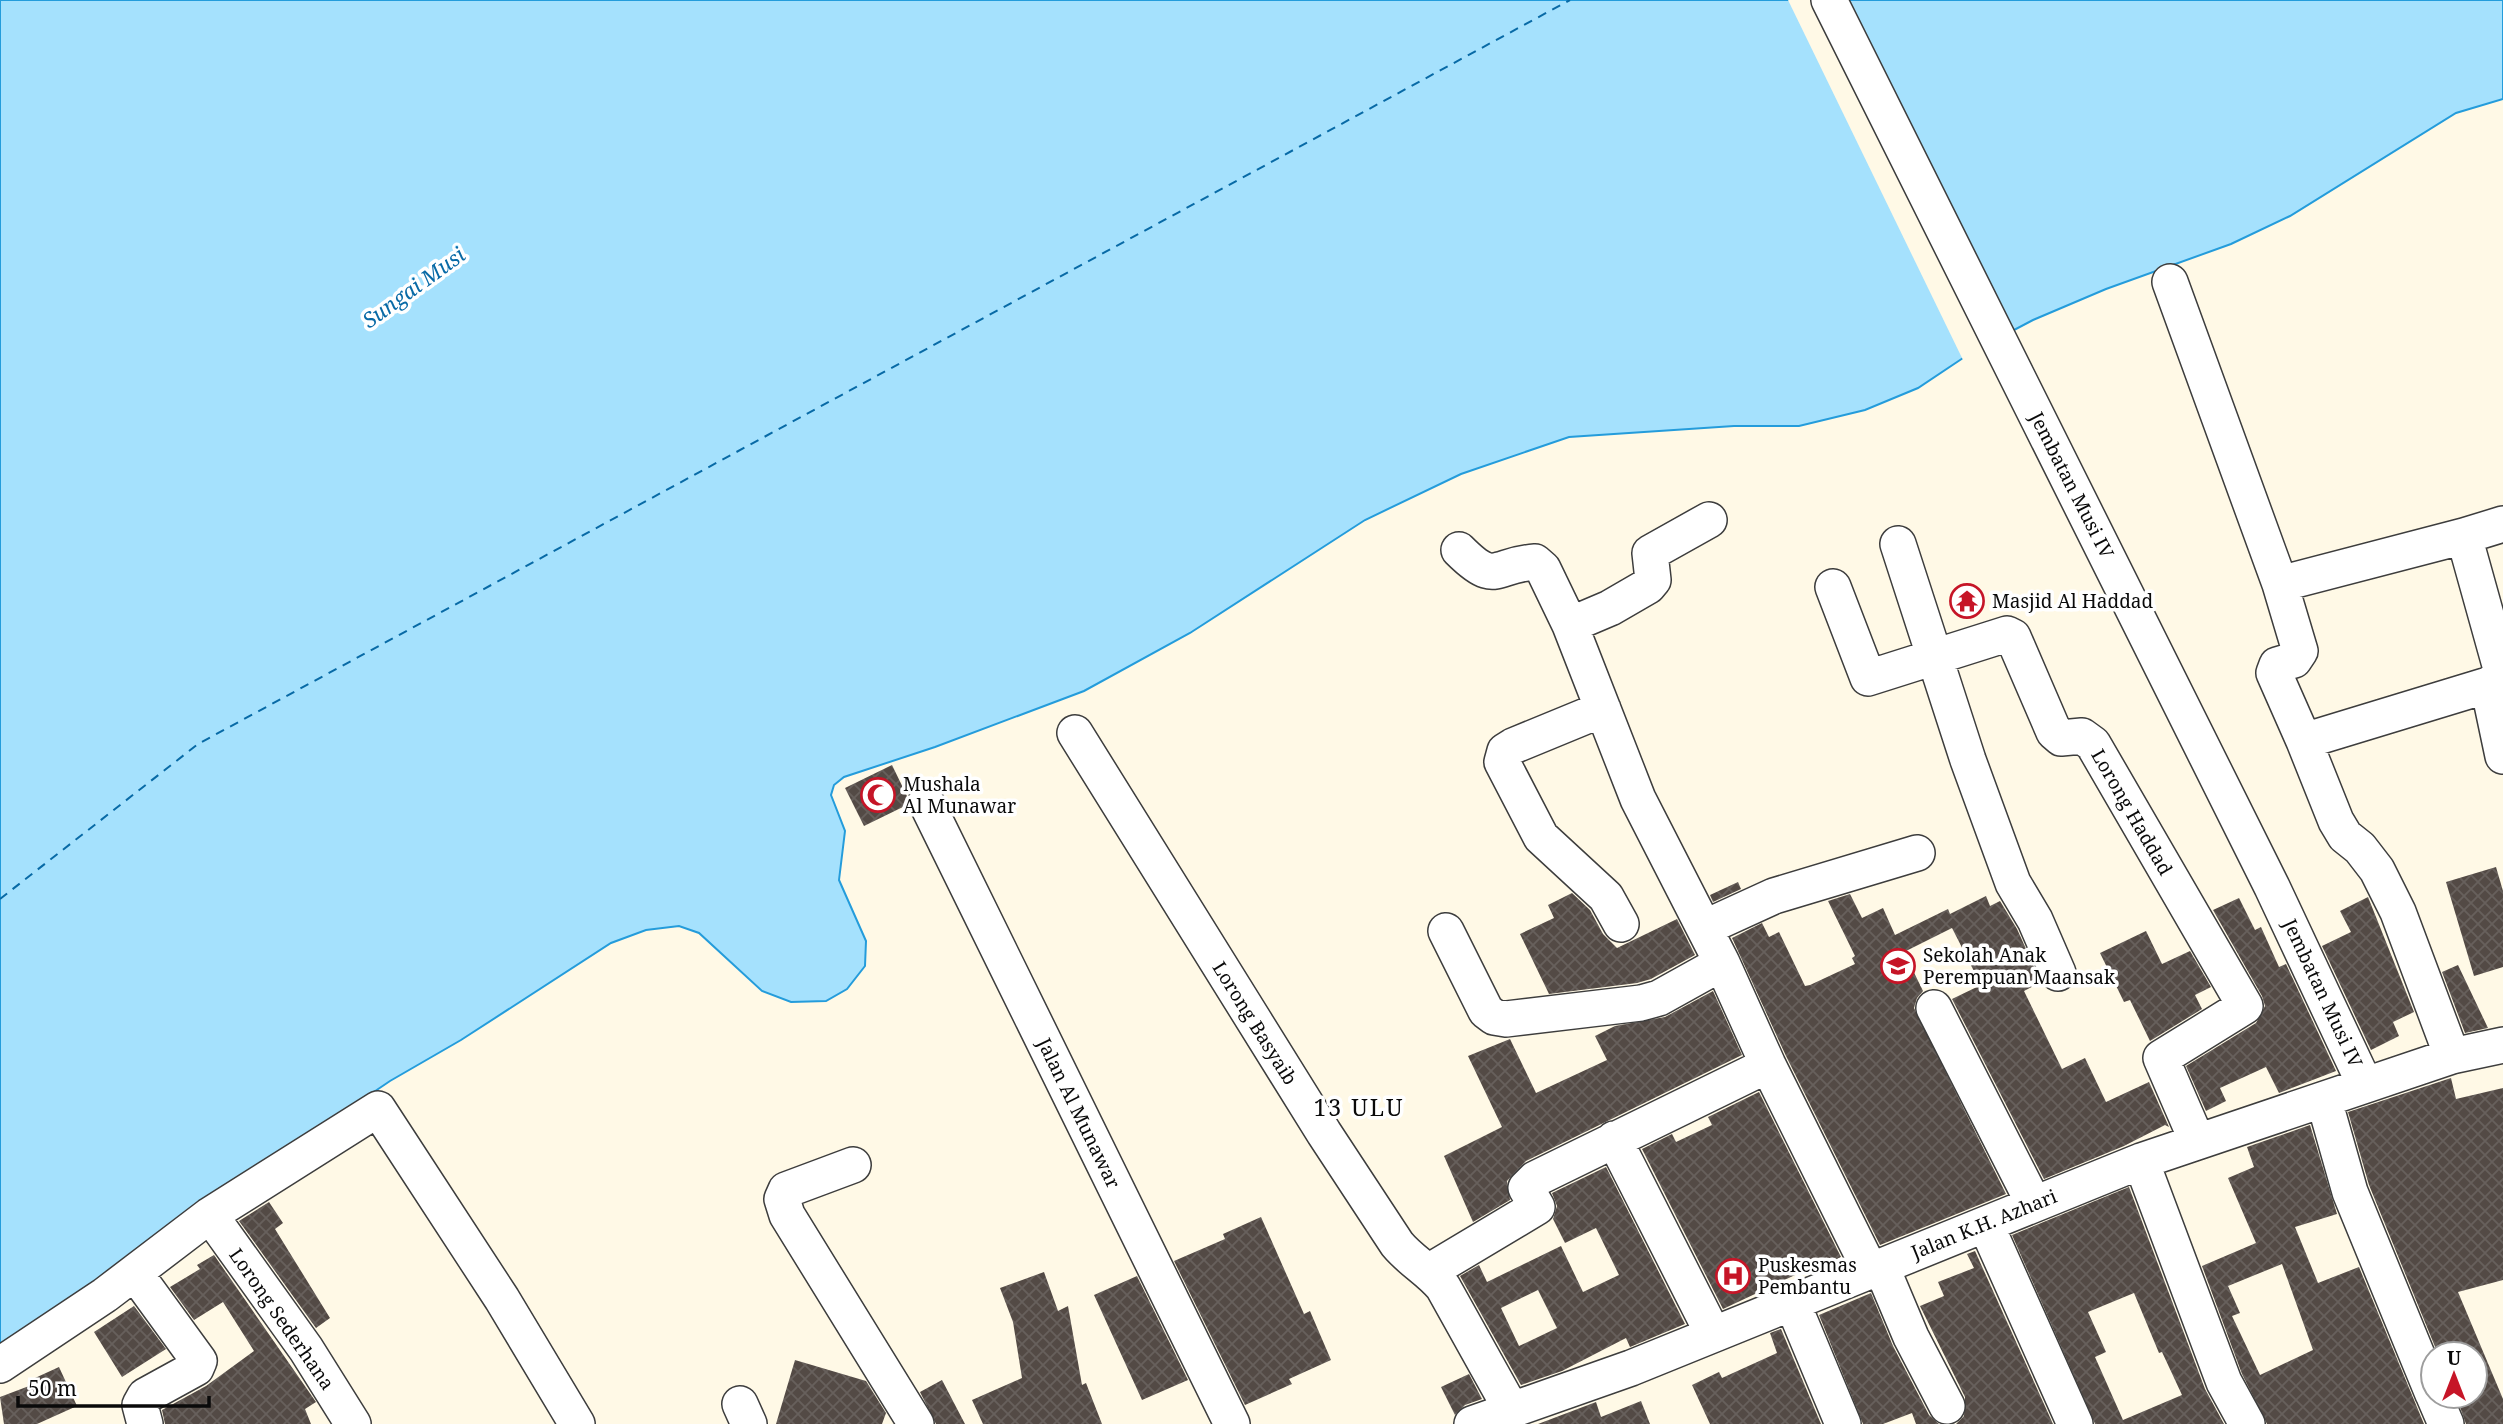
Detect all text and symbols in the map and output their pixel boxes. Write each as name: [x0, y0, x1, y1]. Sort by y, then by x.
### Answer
water label: Sungai Musi: [356, 240, 471, 334]
street label: Jembatan Musi IV: [2023, 406, 2120, 563]
temple icon: Masjid Al Haddad: [1948, 582, 1986, 620]
place label: Masjid Al Haddad: [1992, 588, 2153, 614]
street label: Lorong Haddad: [2085, 744, 2179, 880]
place label: Mushala Al Munawar: [903, 771, 1016, 819]
mosque icon: Mushala Al Munawar: [859, 776, 897, 814]
street label: Jembatan Musi IV: [2277, 914, 2369, 1072]
place label: Sekolah Anak Perempuan Maansak: [1923, 942, 2116, 990]
school or university icon: Sekolah Anak Perempuan Maansak: [1879, 947, 1917, 985]
street label: Lorong Basyaib: [1207, 956, 1303, 1090]
street label: Jalan Al Munawar: [1031, 1033, 1127, 1193]
district label: 13 ULU: [1313, 1091, 1405, 1123]
street label: Jalan K.H. Azhari: [1906, 1183, 2061, 1265]
street label: Lorong Sederhana: [223, 1243, 341, 1395]
place label: Puskesmas Pembantu: [1758, 1252, 1857, 1300]
hospital icon: Puskesmas Pembantu: [1714, 1257, 1752, 1295]
north arrow: [2419, 1340, 2489, 1410]
text: U: [2447, 1345, 2461, 1371]
scale bar: [18, 1364, 208, 1408]
text: 50 m: [28, 1374, 77, 1402]

